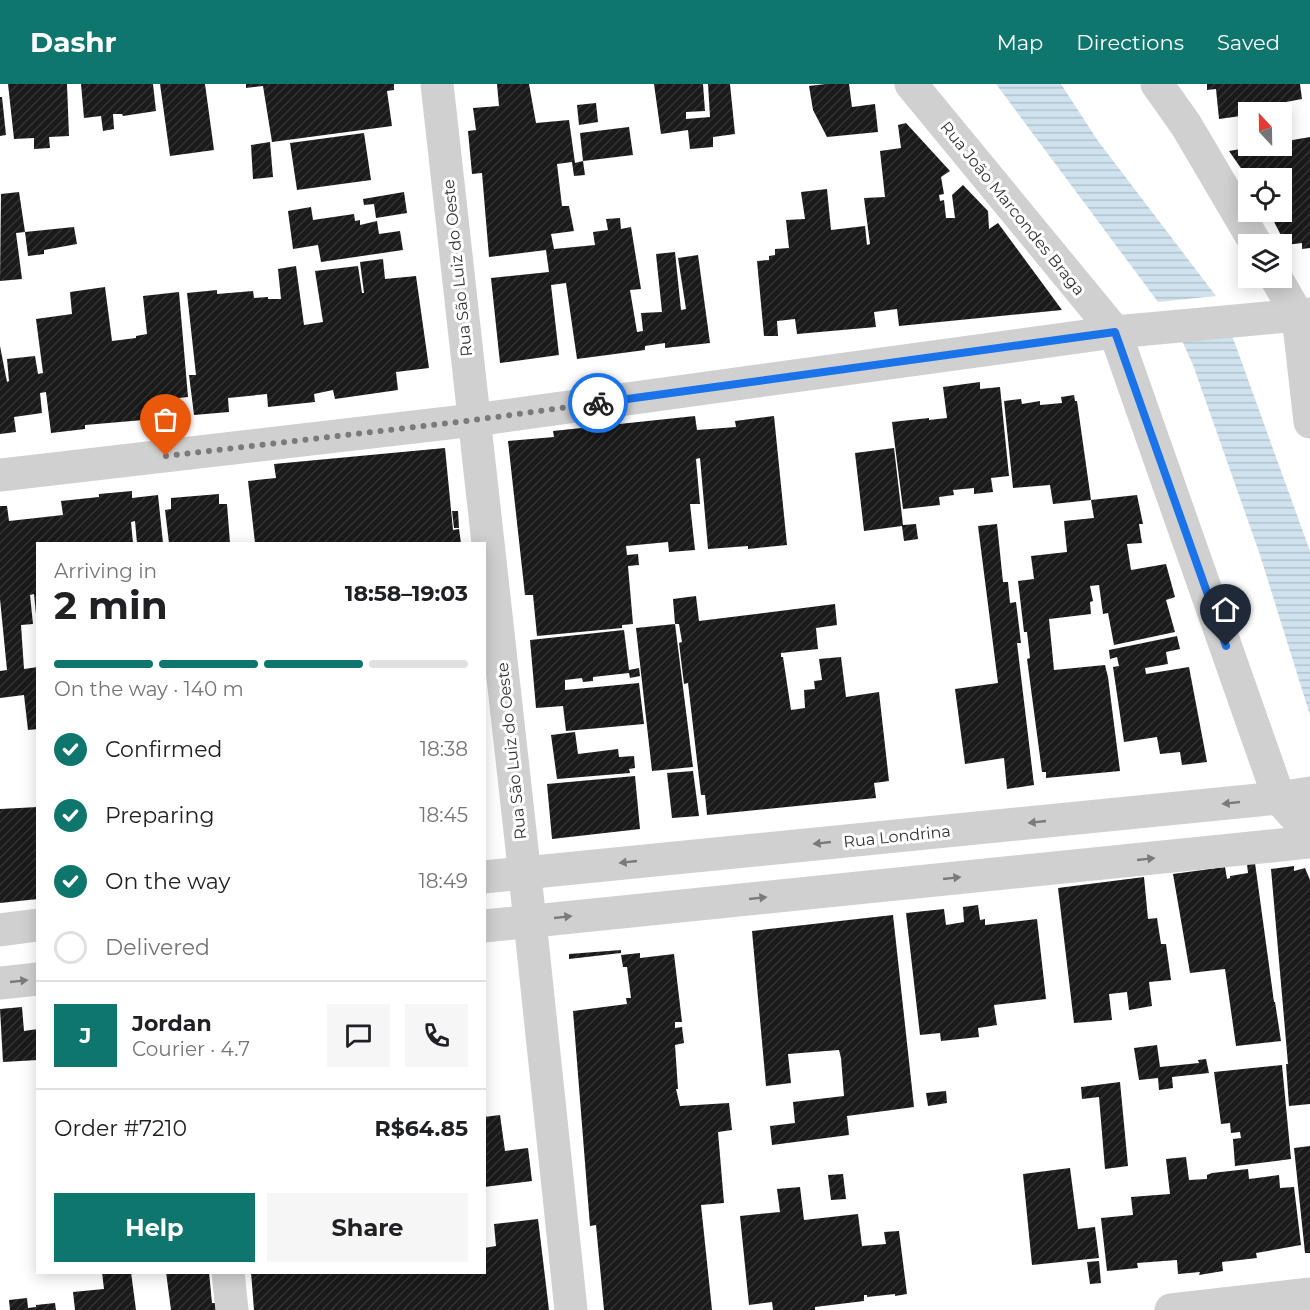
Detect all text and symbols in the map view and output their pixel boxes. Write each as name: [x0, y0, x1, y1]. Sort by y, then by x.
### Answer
text: Dashr: [30, 25, 117, 59]
text: Map: [997, 30, 1043, 55]
text: Directions: [1076, 30, 1184, 55]
text: Saved: [1217, 30, 1280, 55]
north arrow: [1238, 102, 1292, 156]
map controls: [1238, 102, 1292, 288]
street label: Rua João Marcondes Braga: [936, 117, 1089, 299]
button: locate: [1238, 168, 1292, 222]
street label: Rua São Luiz do Oeste: [439, 178, 476, 357]
button: layers: [1238, 234, 1292, 288]
courier: [568, 373, 628, 433]
icon: bike: [582, 387, 615, 420]
pin: [140, 394, 191, 456]
icon: bag: [149, 403, 182, 436]
text: Arriving in: [54, 559, 157, 583]
text: 18:58–19:03: [345, 580, 468, 607]
text: 2 min: [54, 581, 168, 629]
pin: [1200, 584, 1251, 646]
icon: home: [1209, 593, 1242, 626]
street label: Rua São Luiz do Oeste: [493, 661, 530, 840]
text: On the way · 140 m: [54, 677, 244, 701]
icon: check: [54, 733, 87, 766]
text: Confirmed: [105, 736, 222, 763]
text: 18:38: [420, 737, 468, 761]
one-way arrow: [1222, 798, 1241, 808]
icon: check: [54, 799, 87, 832]
text: Preparing: [105, 802, 214, 829]
text: 18:45: [419, 803, 468, 827]
one-way arrow: [1027, 817, 1046, 827]
street label: Rua Londrina: [842, 821, 952, 852]
one-way arrow: [813, 838, 832, 848]
one-way arrow: [1136, 854, 1155, 864]
one-way arrow: [618, 857, 637, 867]
icon: check: [54, 865, 87, 898]
text: On the way: [105, 868, 230, 895]
text: 18:49: [419, 869, 468, 893]
one-way arrow: [942, 873, 961, 883]
one-way arrow: [748, 893, 767, 903]
one-way arrow: [554, 912, 573, 922]
text: Delivered: [105, 934, 210, 961]
one-way arrow: [9, 976, 28, 986]
button: chat: [327, 1004, 390, 1067]
button: phone: [405, 1004, 468, 1067]
text: Jordan: [132, 1010, 212, 1037]
text: J: [80, 1022, 91, 1049]
text: Courier · 4.7: [132, 1037, 250, 1061]
text: Order #7210: [54, 1115, 187, 1142]
text: R$64.85: [375, 1115, 468, 1142]
button: Help: [54, 1193, 255, 1262]
button: Share: [267, 1193, 468, 1262]

